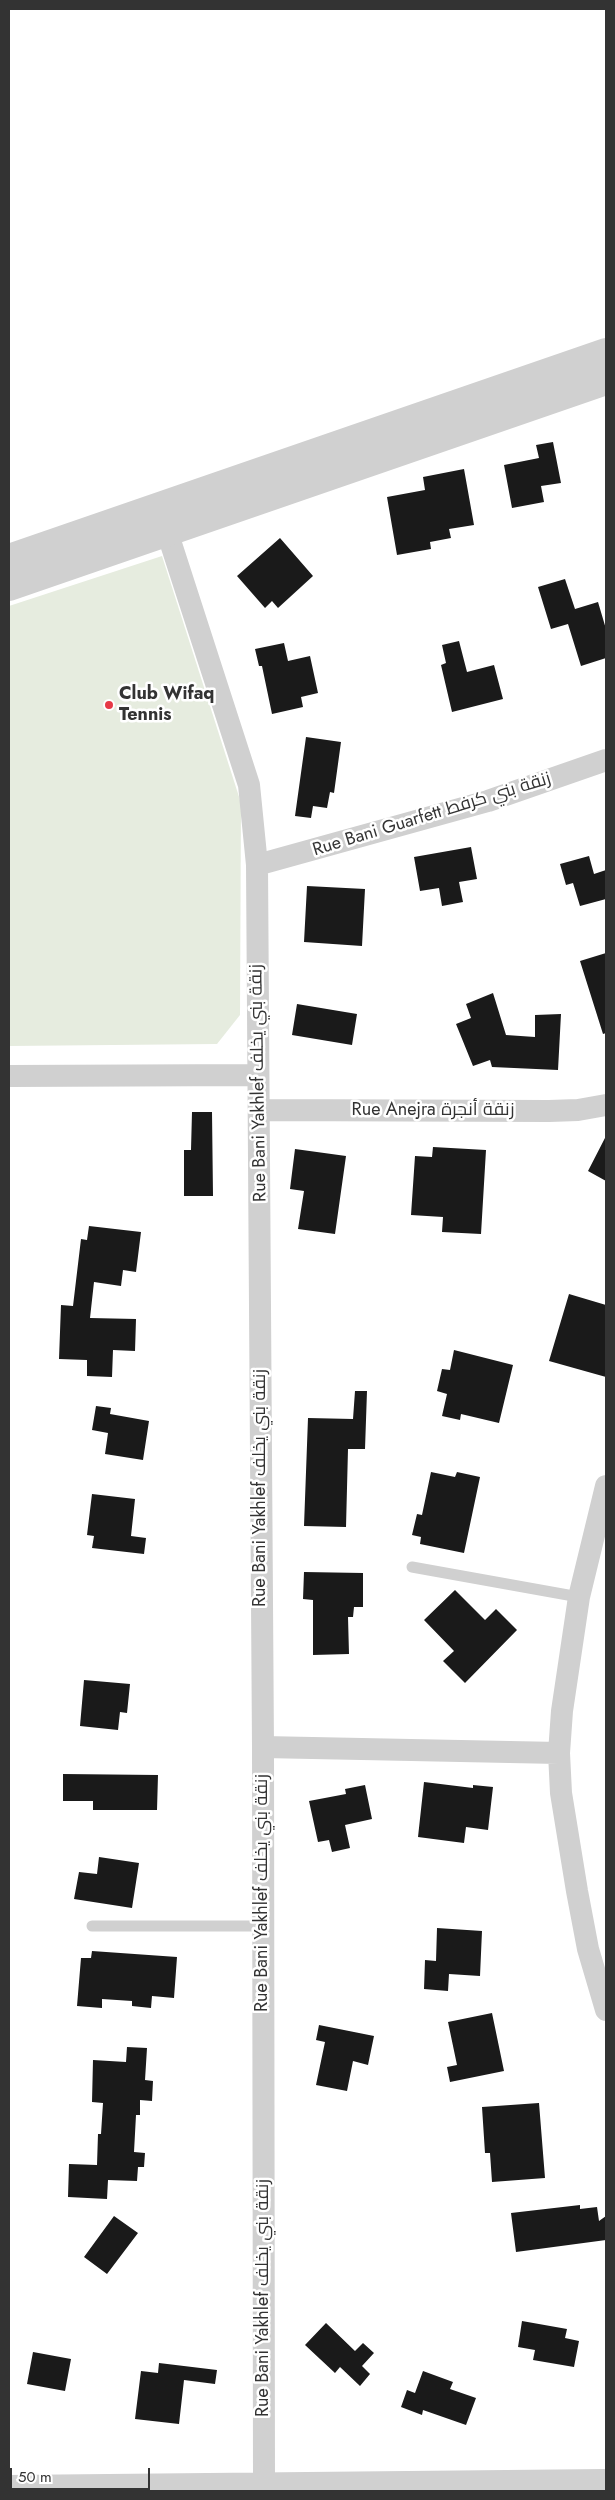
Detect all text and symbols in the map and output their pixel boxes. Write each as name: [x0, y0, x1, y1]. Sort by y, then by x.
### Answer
place label: Club Wifaq Tennis: [119, 684, 214, 726]
marker: Club Wifaq Tennis: [103, 699, 115, 711]
street label: Rue Bani Guarfett زنقة بني كرفط: [310, 768, 554, 862]
street label: Rue Bani Yakhlef زنقة بني يخلف: [246, 964, 272, 1202]
street label: Rue Anejra زنقة أنجرة: [352, 1100, 514, 1122]
street label: Rue Bani Yakhlef زنقة بني يخلف: [250, 1369, 272, 1607]
street label: Rue Bani Yakhlef زنقة بني يخلف: [252, 1774, 274, 2012]
street label: Rue Bani Yakhlef زنقة بني يخلف: [253, 2179, 275, 2417]
scale bar: [12, 2458, 152, 2490]
text: 50 m: [18, 2466, 52, 2488]

